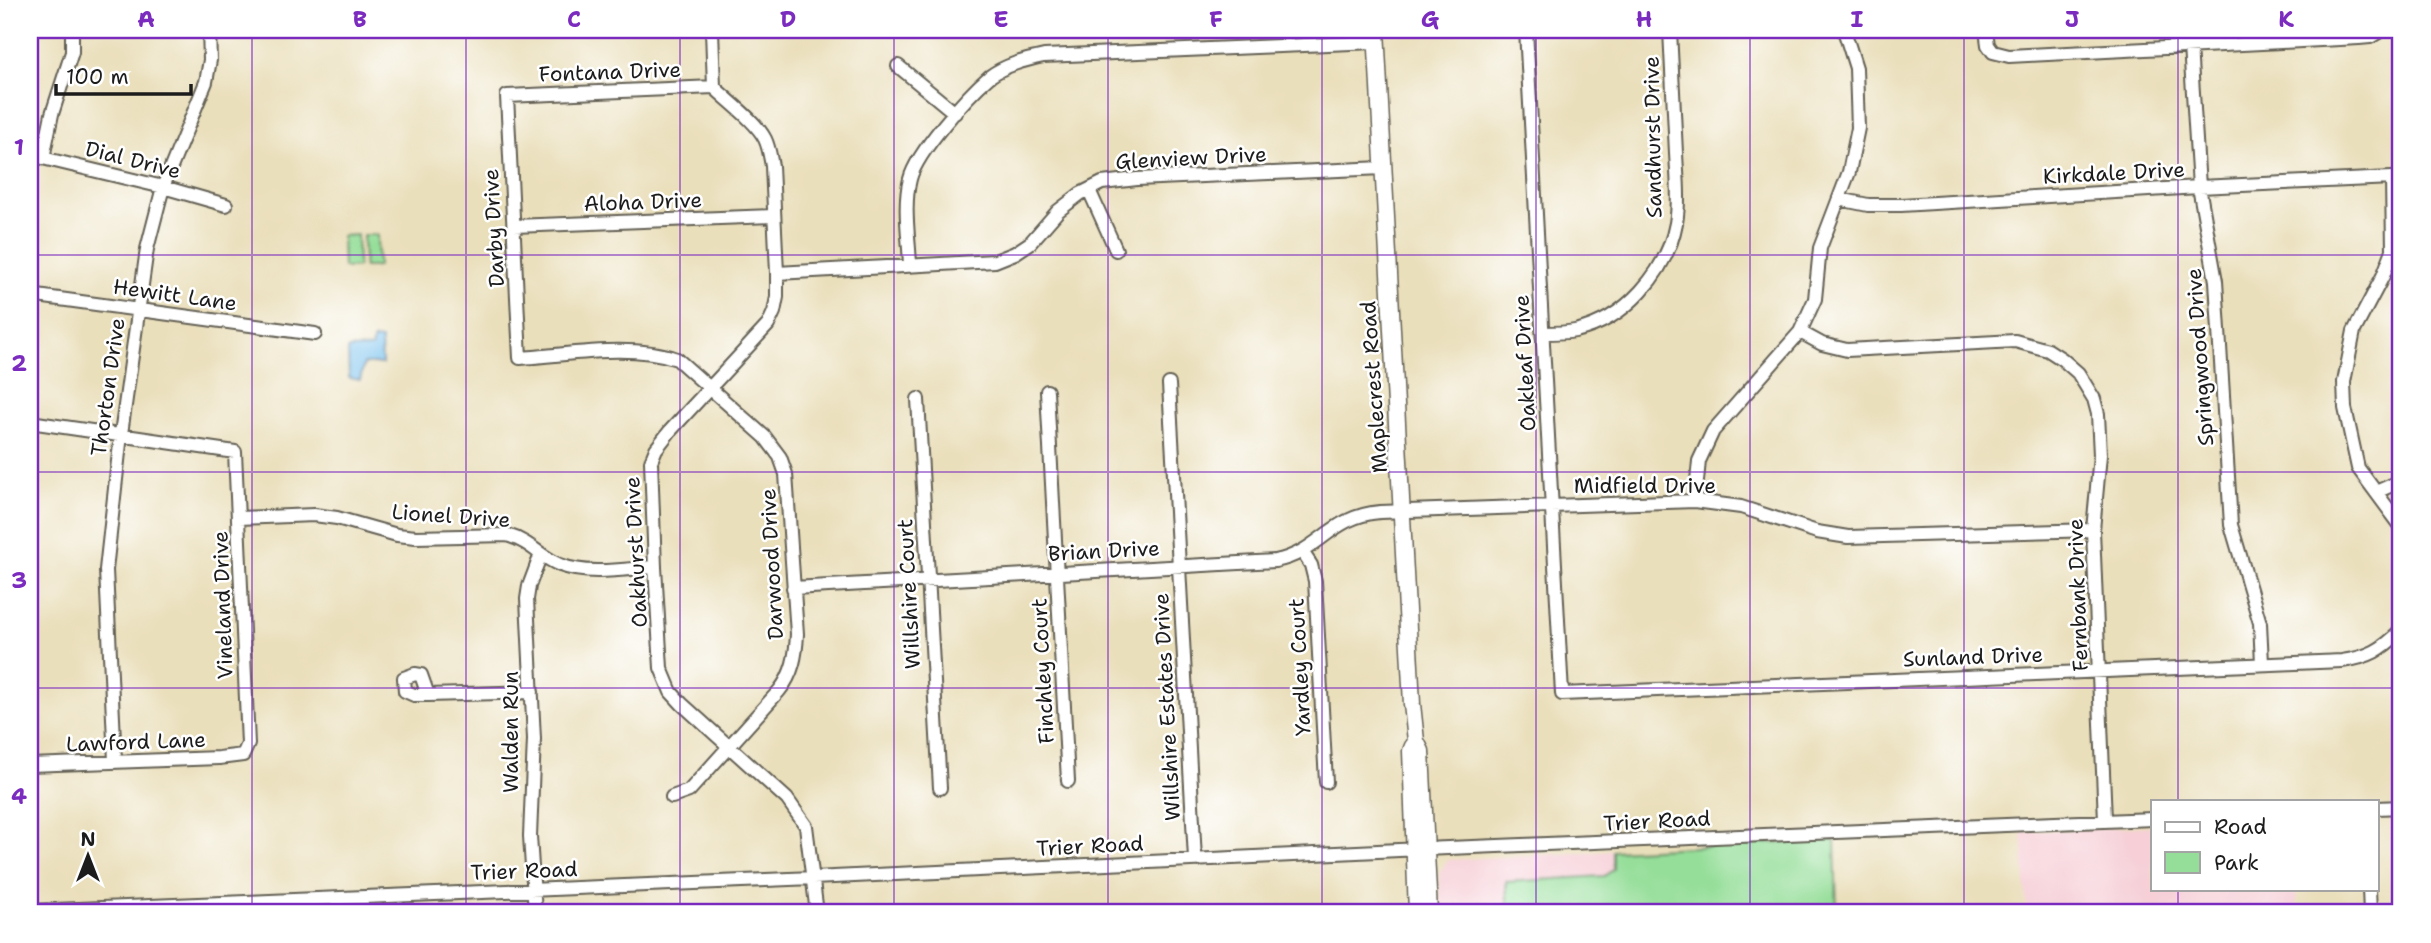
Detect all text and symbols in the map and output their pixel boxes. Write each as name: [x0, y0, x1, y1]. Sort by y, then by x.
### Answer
text: A: [137, 4, 155, 34]
text: B: [353, 4, 367, 34]
text: C: [567, 4, 581, 34]
text: D: [780, 4, 796, 34]
text: E: [993, 4, 1009, 34]
text: F: [1209, 4, 1223, 34]
text: G: [1421, 4, 1440, 34]
text: H: [1636, 4, 1652, 34]
text: I: [1851, 4, 1864, 34]
text: J: [2065, 4, 2079, 34]
text: K: [2278, 4, 2294, 34]
scale bar: [56, 52, 191, 96]
street label: Fontana Drive: [538, 56, 682, 88]
street label: Sandhurst Drive: [1638, 56, 1668, 218]
text: 100 m: [66, 63, 129, 91]
text: 1: [14, 132, 24, 162]
street label: Dial Drive: [82, 135, 184, 185]
street label: Glenview Drive: [1115, 140, 1267, 176]
street label: Kirkdale Drive: [2042, 155, 2186, 191]
street label: Darby Drive: [477, 168, 511, 288]
street label: Aloha Drive: [583, 186, 703, 218]
street label: Springwood Drive: [2180, 267, 2220, 447]
street label: Hewitt Lane: [111, 272, 239, 318]
street label: Oakleaf Drive: [1507, 294, 1543, 432]
street label: Maplecrest Road: [1354, 300, 1394, 474]
street label: Thorton Drive: [84, 316, 132, 458]
text: 2: [11, 348, 27, 378]
street label: Midfield Drive: [1574, 472, 1716, 500]
street label: Oakhurst Drive: [618, 476, 654, 628]
street label: Darwood Drive: [754, 488, 790, 640]
street label: Lionel Drive: [391, 498, 511, 534]
street label: Willshire Court: [891, 518, 927, 670]
street label: Fernbank Drive: [2061, 518, 2095, 672]
street label: Vineland Drive: [206, 530, 240, 680]
street label: Brian Drive: [1047, 534, 1161, 568]
text: 3: [11, 565, 27, 595]
street label: Willshire Estates Drive: [1147, 592, 1187, 822]
street label: Yardley Court: [1282, 597, 1318, 737]
street label: Finchley Court: [1025, 598, 1061, 744]
street label: Sunland Drive: [1902, 641, 2044, 673]
street label: Walden Run: [497, 671, 525, 793]
street label: Lawford Lane: [66, 726, 206, 758]
text: 4: [11, 781, 27, 811]
legend: [2151, 800, 2378, 890]
street label: Trier Road: [1603, 804, 1711, 838]
text: Road: [2214, 813, 2267, 841]
north arrow: [52, 820, 122, 890]
text: N: [80, 827, 96, 852]
street label: Trier Road: [1036, 829, 1144, 863]
text: Park: [2214, 849, 2259, 877]
street label: Trier Road: [470, 855, 578, 887]

